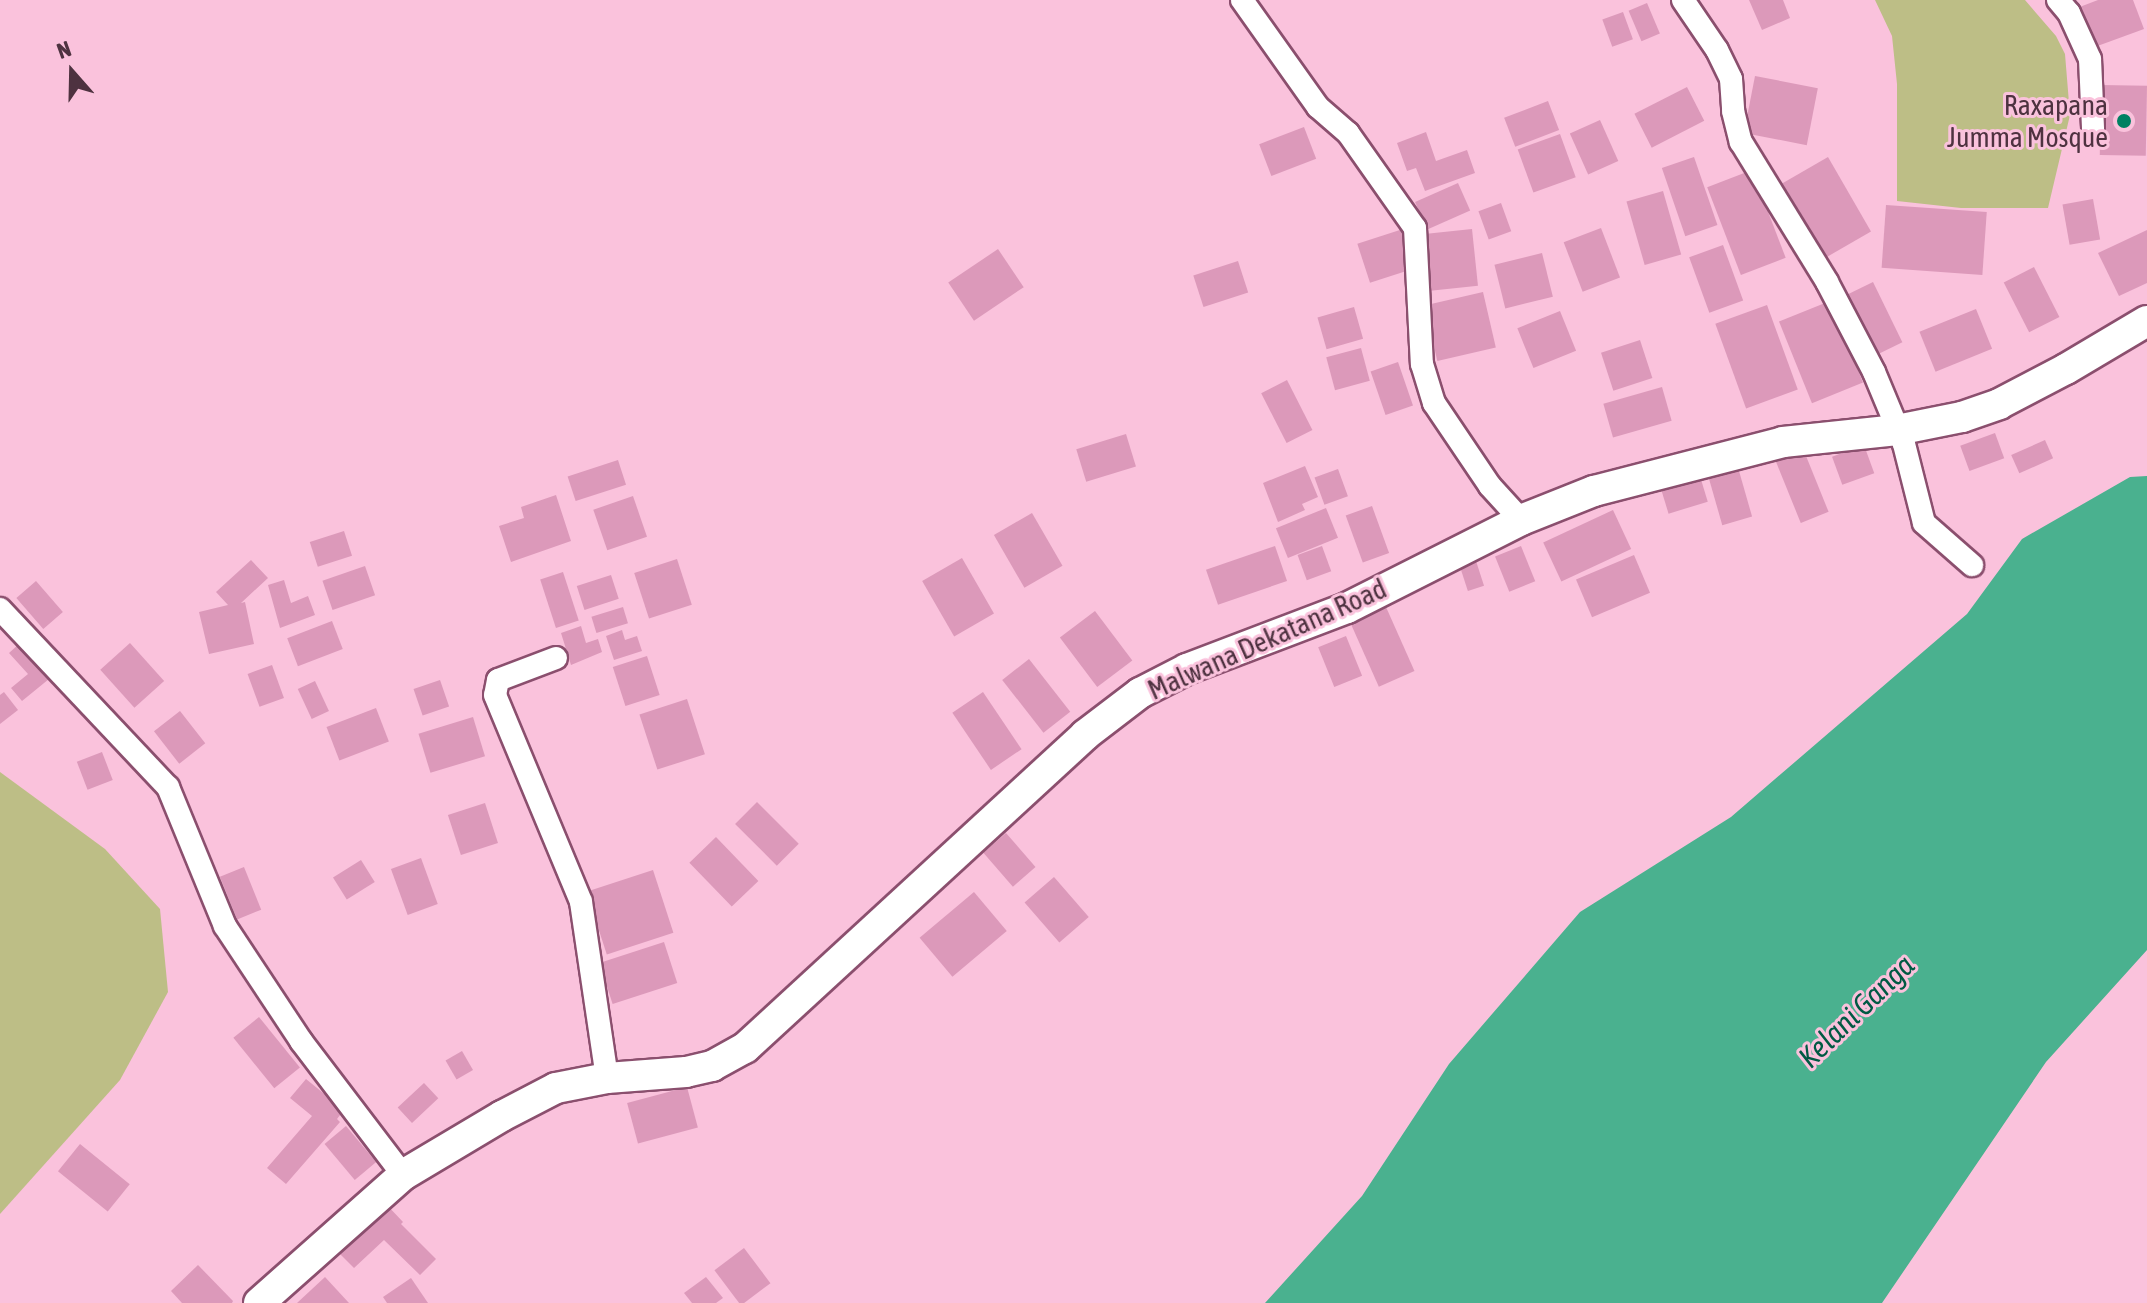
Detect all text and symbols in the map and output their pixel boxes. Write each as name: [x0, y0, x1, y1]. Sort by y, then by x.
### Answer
north arrow: [32, 32, 112, 112]
text: N: [53, 35, 74, 64]
place label: Raxapana Jumma Mosque: [1947, 88, 2108, 154]
marker: Raxapana Jumma Mosque: [2115, 112, 2133, 130]
street label: Malwana Dekatana Road: [1143, 571, 1391, 707]
water label: Kelani Ganga: [1791, 947, 1921, 1075]

